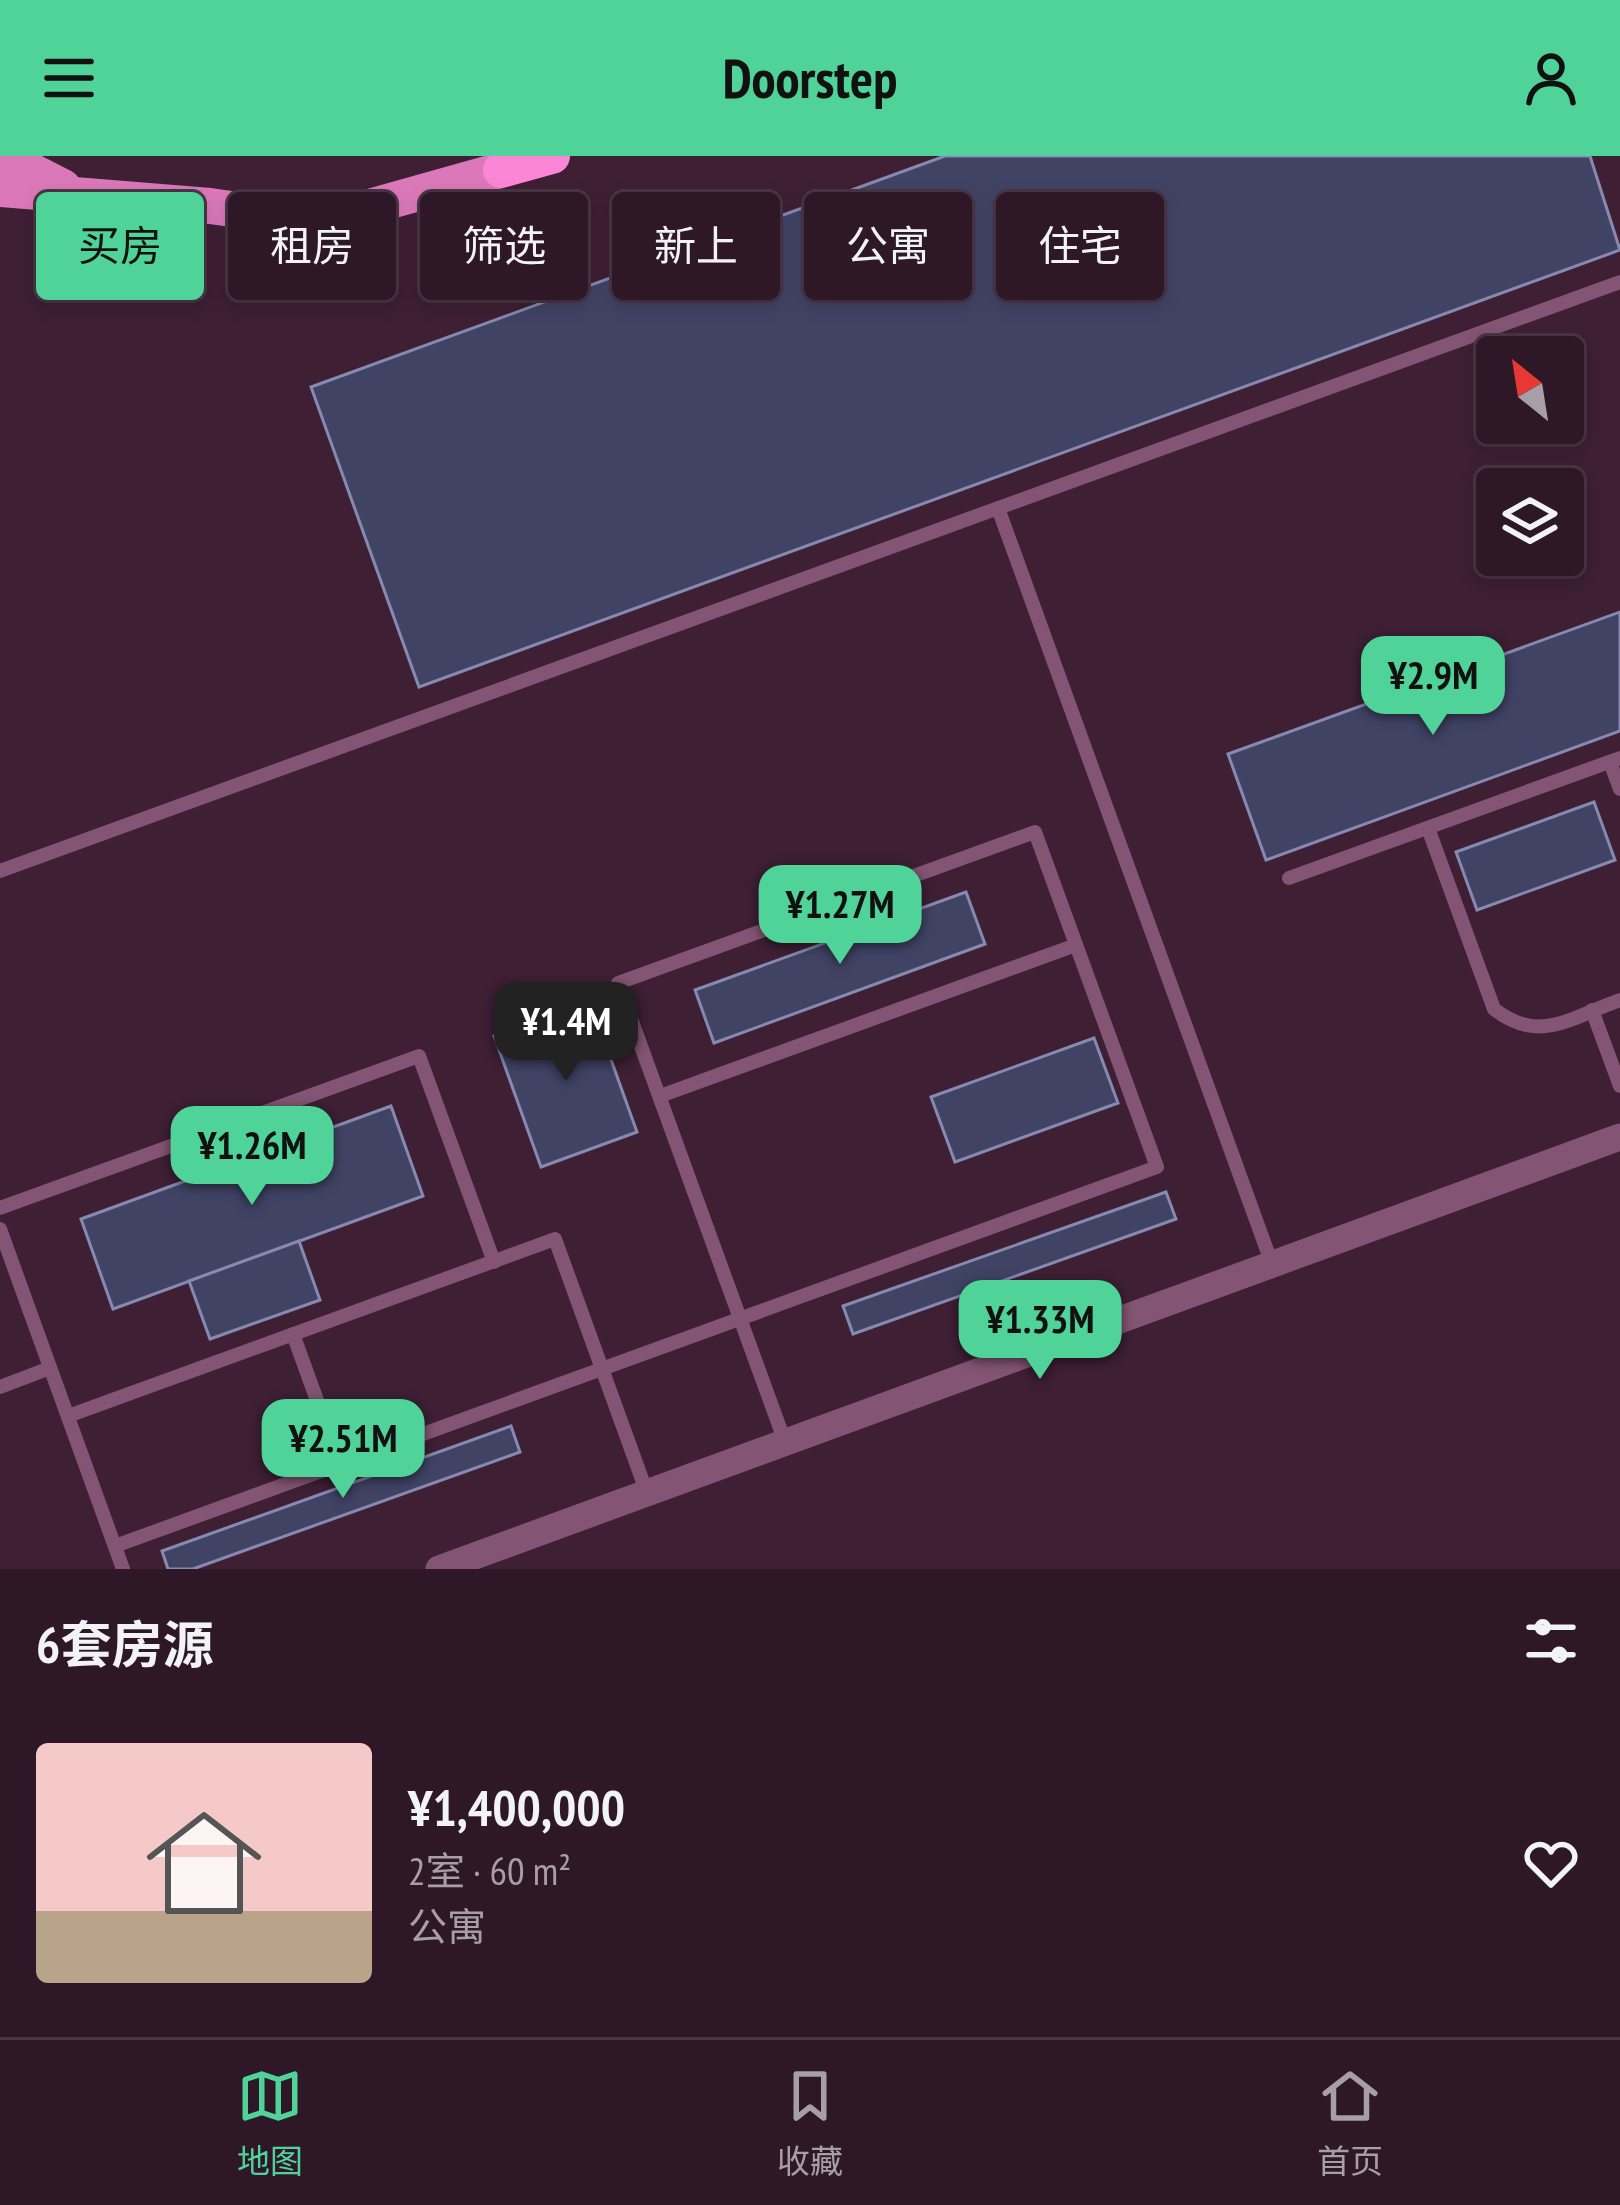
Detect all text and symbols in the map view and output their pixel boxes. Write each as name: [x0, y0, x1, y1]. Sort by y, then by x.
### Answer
text: Doorstep: [723, 43, 897, 113]
icon: menu: [36, 45, 102, 111]
icon: person: [1518, 45, 1584, 111]
chip: 买房: [36, 192, 204, 300]
chip: 租房: [228, 192, 396, 300]
chip: 筛选: [420, 192, 588, 300]
chip: 新上: [612, 192, 780, 300]
chip: 公寓: [804, 192, 972, 300]
chip: 住宅: [996, 192, 1164, 300]
north arrow: [1476, 336, 1584, 444]
map controls: [1476, 336, 1584, 576]
button: layers: [1476, 468, 1584, 576]
pin: ¥2.9M: [1349, 636, 1517, 738]
text: ¥2.9M: [1388, 649, 1478, 700]
pin: ¥1.27M: [742, 865, 938, 967]
text: ¥1.27M: [786, 878, 894, 929]
pin: ¥1.4M: [482, 982, 650, 1084]
text: ¥1.4M: [521, 995, 611, 1046]
pin: ¥1.26M: [154, 1106, 350, 1208]
text: ¥1.26M: [198, 1119, 306, 1170]
pin: ¥1.33M: [942, 1280, 1138, 1382]
text: ¥1.33M: [986, 1293, 1094, 1344]
pin: ¥2.51M: [245, 1399, 441, 1501]
text: ¥2.51M: [289, 1412, 397, 1463]
icon: filters: [1518, 1608, 1584, 1674]
text: 6套房源: [36, 1611, 213, 1677]
text: ¥1,400,000: [408, 1774, 625, 1840]
icon: home: [132, 1791, 276, 1935]
icon: heart: [1518, 1830, 1584, 1896]
text: 2室 · 60 m²: [408, 1845, 571, 1896]
text: 公寓: [408, 1901, 486, 1952]
tab: 地图: [237, 2063, 303, 2183]
tab: 收藏: [777, 2063, 843, 2183]
tab: 首页: [1317, 2063, 1383, 2183]

